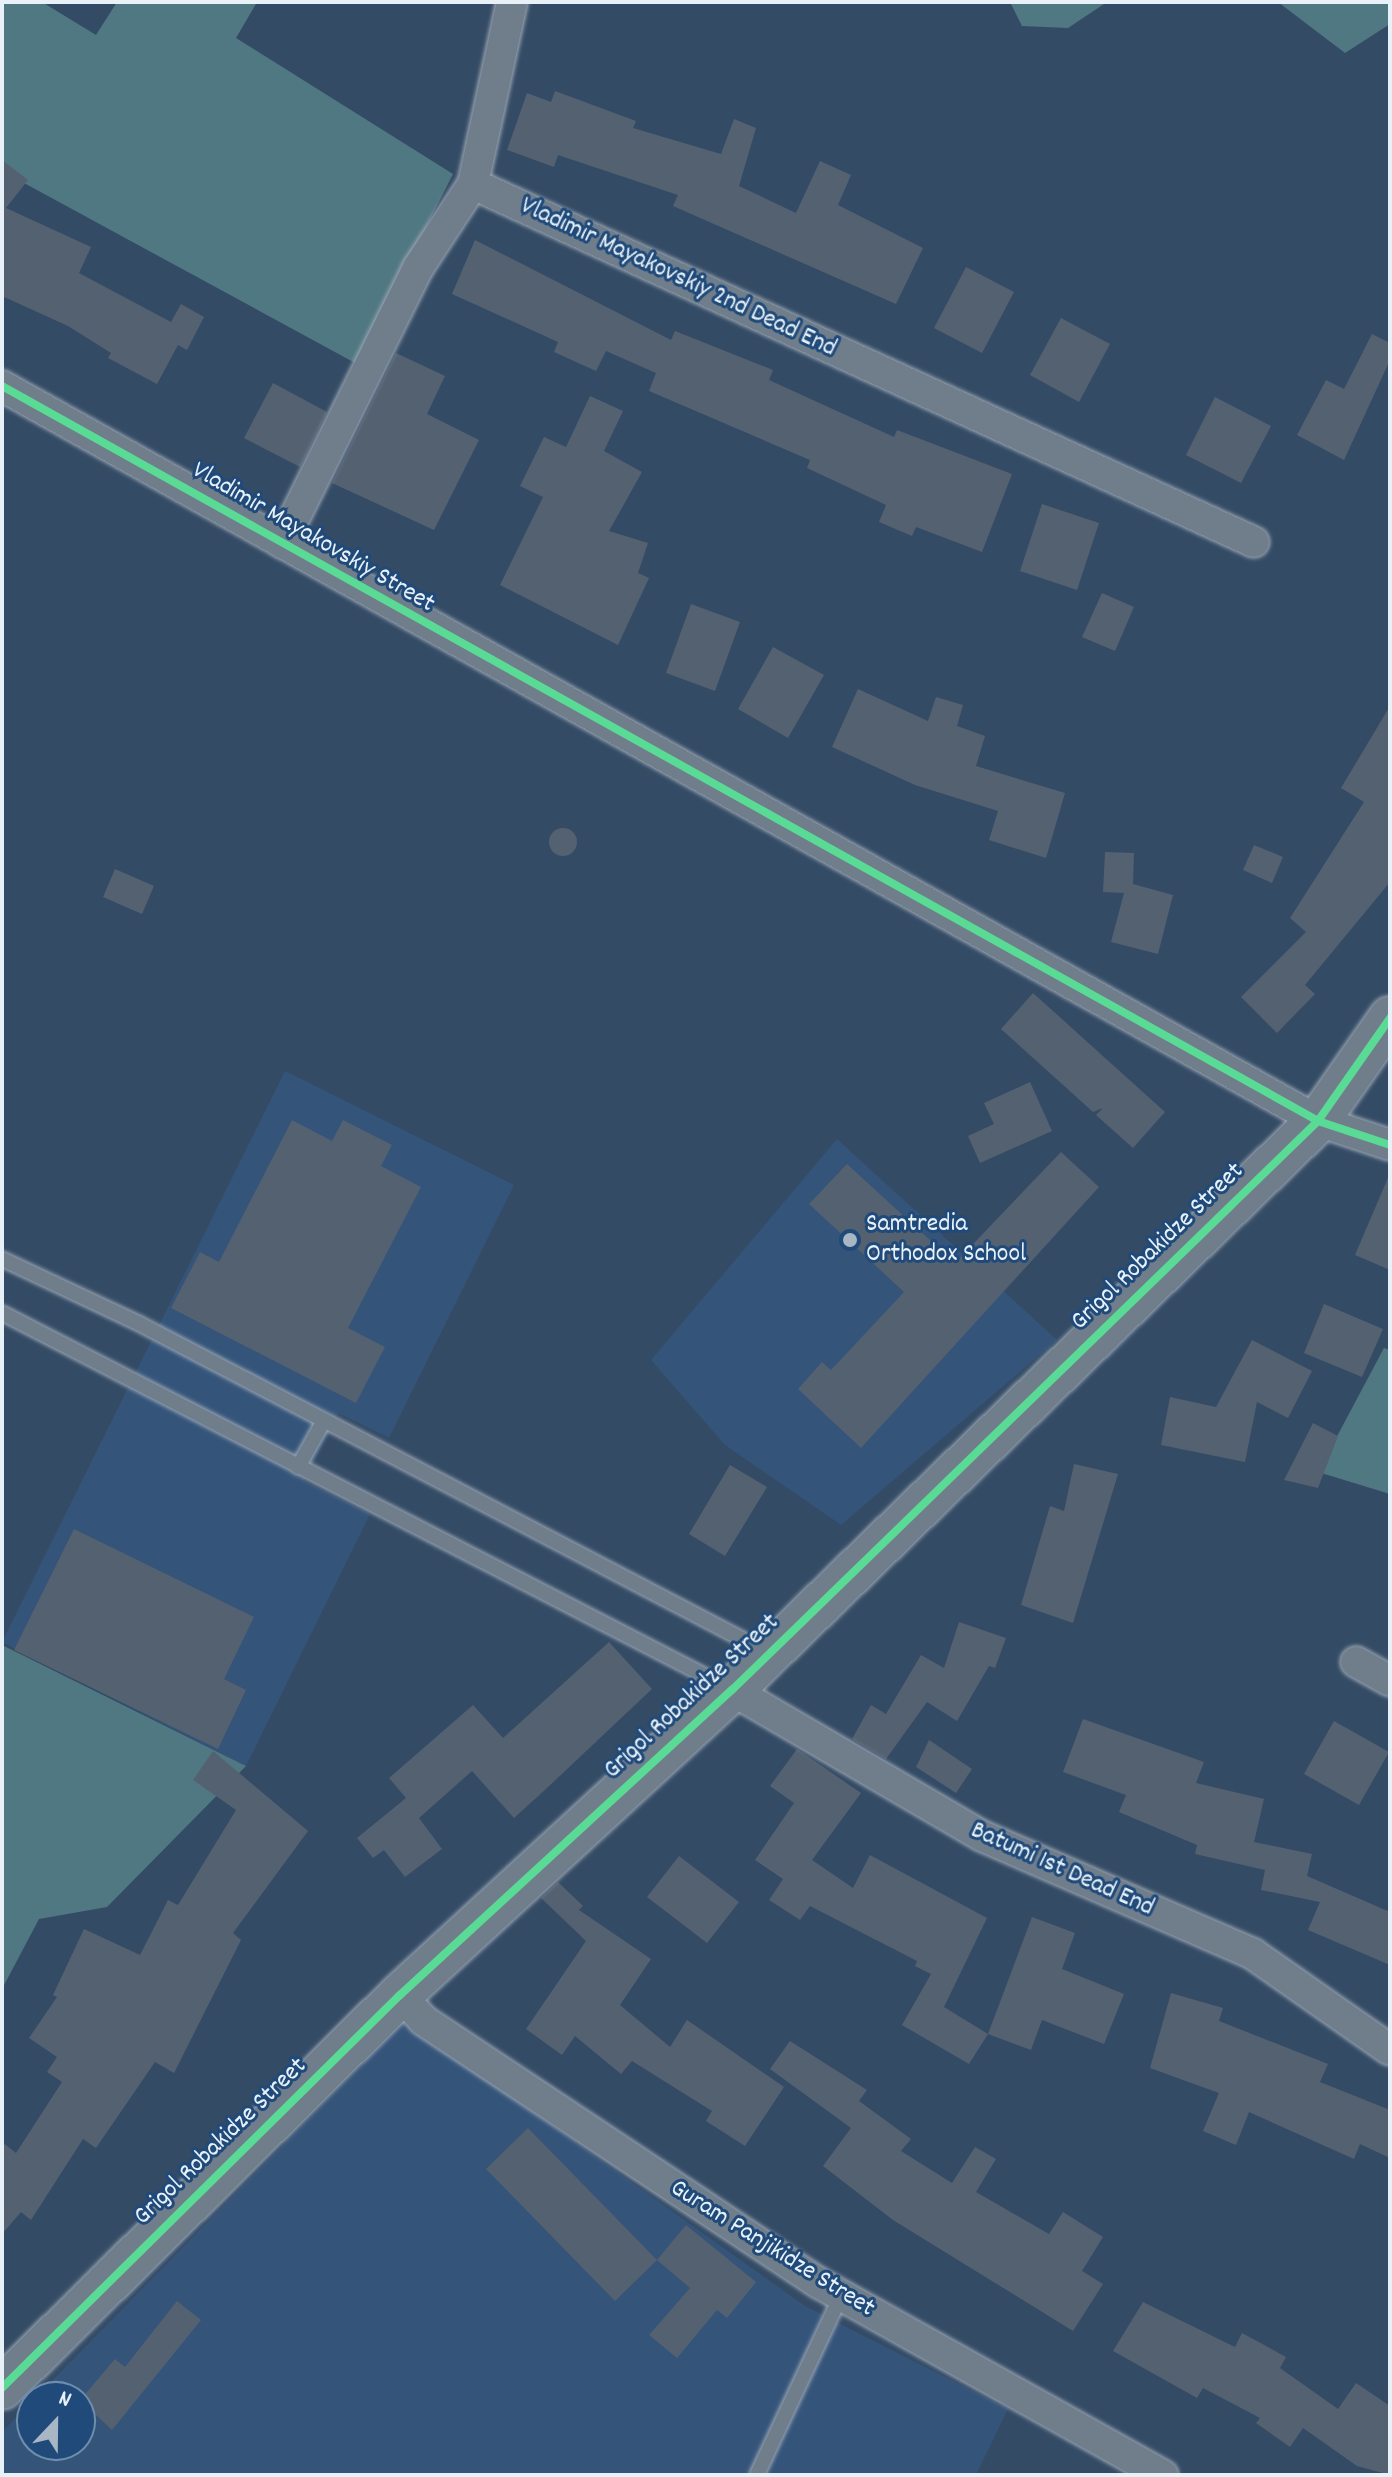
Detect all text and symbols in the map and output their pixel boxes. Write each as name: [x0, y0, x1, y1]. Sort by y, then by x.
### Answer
street label: Vladimir Mayakovskiy 2nd Dead End: [515, 191, 841, 365]
street label: Vladimir Mayakovskiy Street: [186, 456, 440, 620]
street label: Grigol Robakidze Street: [1065, 1156, 1251, 1338]
place label: Samtredia Orthodox School: [866, 1209, 1026, 1270]
marker: Samtredia Orthodox School: [841, 1231, 859, 1249]
street label: Grigol Robakidze Street: [598, 1608, 786, 1786]
street label: Batumi 1st Dead End: [966, 1816, 1158, 1924]
street label: Grigol Robakidze Street: [128, 2051, 314, 2233]
street label: Guram Panjikidze Street: [664, 2173, 880, 2325]
north arrow: [16, 2381, 96, 2461]
text: N: [54, 2384, 75, 2417]

